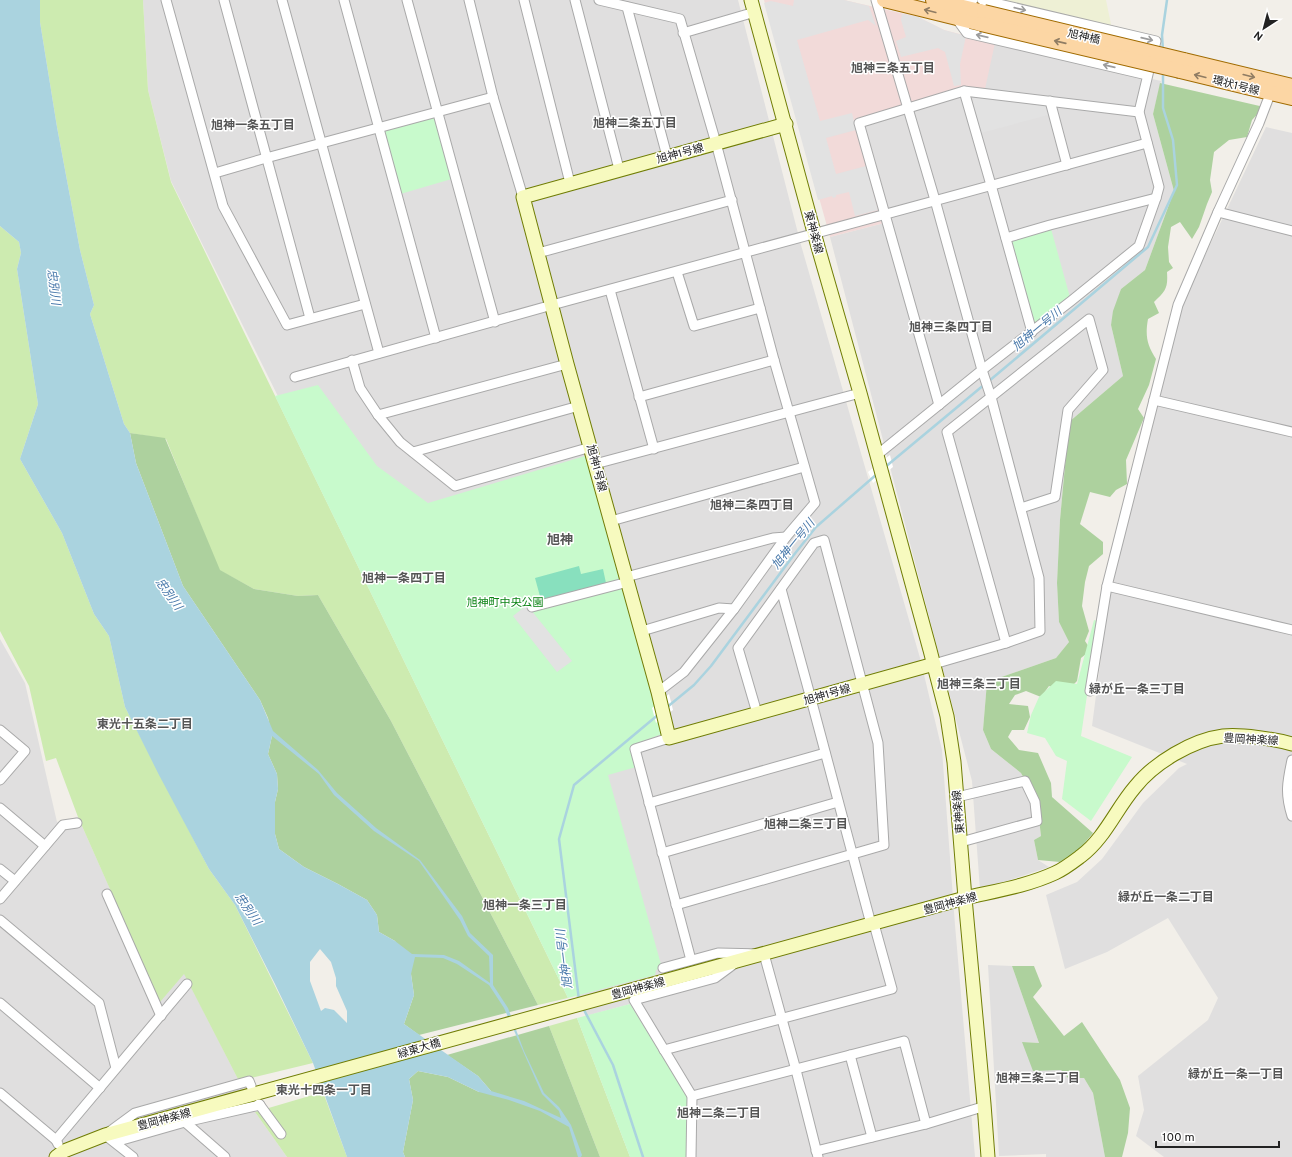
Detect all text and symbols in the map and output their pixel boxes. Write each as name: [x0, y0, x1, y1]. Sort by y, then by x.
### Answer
one-way arrow: [1014, 6, 1027, 13]
one-way arrow: [924, 7, 937, 15]
north arrow: [1244, 8, 1284, 48]
street label: 旭神橋: [1066, 26, 1101, 48]
text: N: [1251, 27, 1266, 43]
one-way arrow: [976, 32, 989, 40]
one-way arrow: [1140, 35, 1153, 43]
one-way arrow: [1054, 38, 1067, 46]
district label: 旭神三条五丁目: [851, 61, 935, 77]
one-way arrow: [1103, 61, 1116, 69]
one-way arrow: [1194, 71, 1207, 79]
one-way arrow: [1243, 72, 1256, 80]
street label: 環状1号線: [1211, 73, 1261, 99]
district label: 旭神二条五丁目: [593, 116, 677, 132]
district label: 旭神一条五丁目: [211, 118, 295, 134]
street label: 旭神1号線: [655, 141, 705, 167]
street label: 東神楽線: [801, 209, 825, 255]
water label: 忠別川: [43, 268, 63, 308]
water label: 旭神一号川: [1010, 303, 1067, 355]
district label: 旭神三条四丁目: [909, 320, 993, 336]
street label: 旭神1号線: [583, 443, 609, 493]
district label: 旭神二条四丁目: [710, 498, 794, 514]
water label: 旭神一号川: [769, 515, 820, 573]
district label: 旭神: [547, 532, 573, 549]
district label: 旭神一条四丁目: [362, 571, 446, 587]
water label: 忠別川: [151, 575, 186, 615]
park label: 旭神町中央公園: [467, 596, 544, 610]
district label: 旭神三条三丁目: [937, 677, 1021, 693]
street label: 旭神1号線: [802, 682, 852, 708]
district label: 緑が丘一条三丁目: [1089, 682, 1185, 698]
district label: 東光十五条二丁目: [97, 717, 193, 733]
street label: 豊岡神楽線: [1223, 732, 1279, 748]
street label: 東神楽線: [950, 789, 968, 834]
district label: 旭神二条三丁目: [764, 817, 848, 833]
water label: 忠別川: [230, 890, 265, 931]
street label: 豊岡神楽線: [922, 890, 979, 918]
district label: 緑が丘一条二丁目: [1118, 890, 1214, 906]
district label: 旭神一条三丁目: [483, 898, 567, 914]
water label: 旭神一号川: [553, 926, 577, 990]
street label: 豊岡神楽線: [610, 975, 667, 1003]
street label: 緑東大橋: [396, 1036, 442, 1062]
district label: 緑が丘一条一丁目: [1188, 1067, 1284, 1083]
district label: 旭神三条二丁目: [996, 1071, 1080, 1087]
district label: 東光十四条一丁目: [276, 1083, 372, 1099]
street label: 豊岡神楽線: [136, 1106, 193, 1134]
district label: 旭神二条二丁目: [677, 1106, 761, 1122]
scale bar: [1156, 1123, 1279, 1149]
text: 100 m: [1162, 1130, 1195, 1146]

